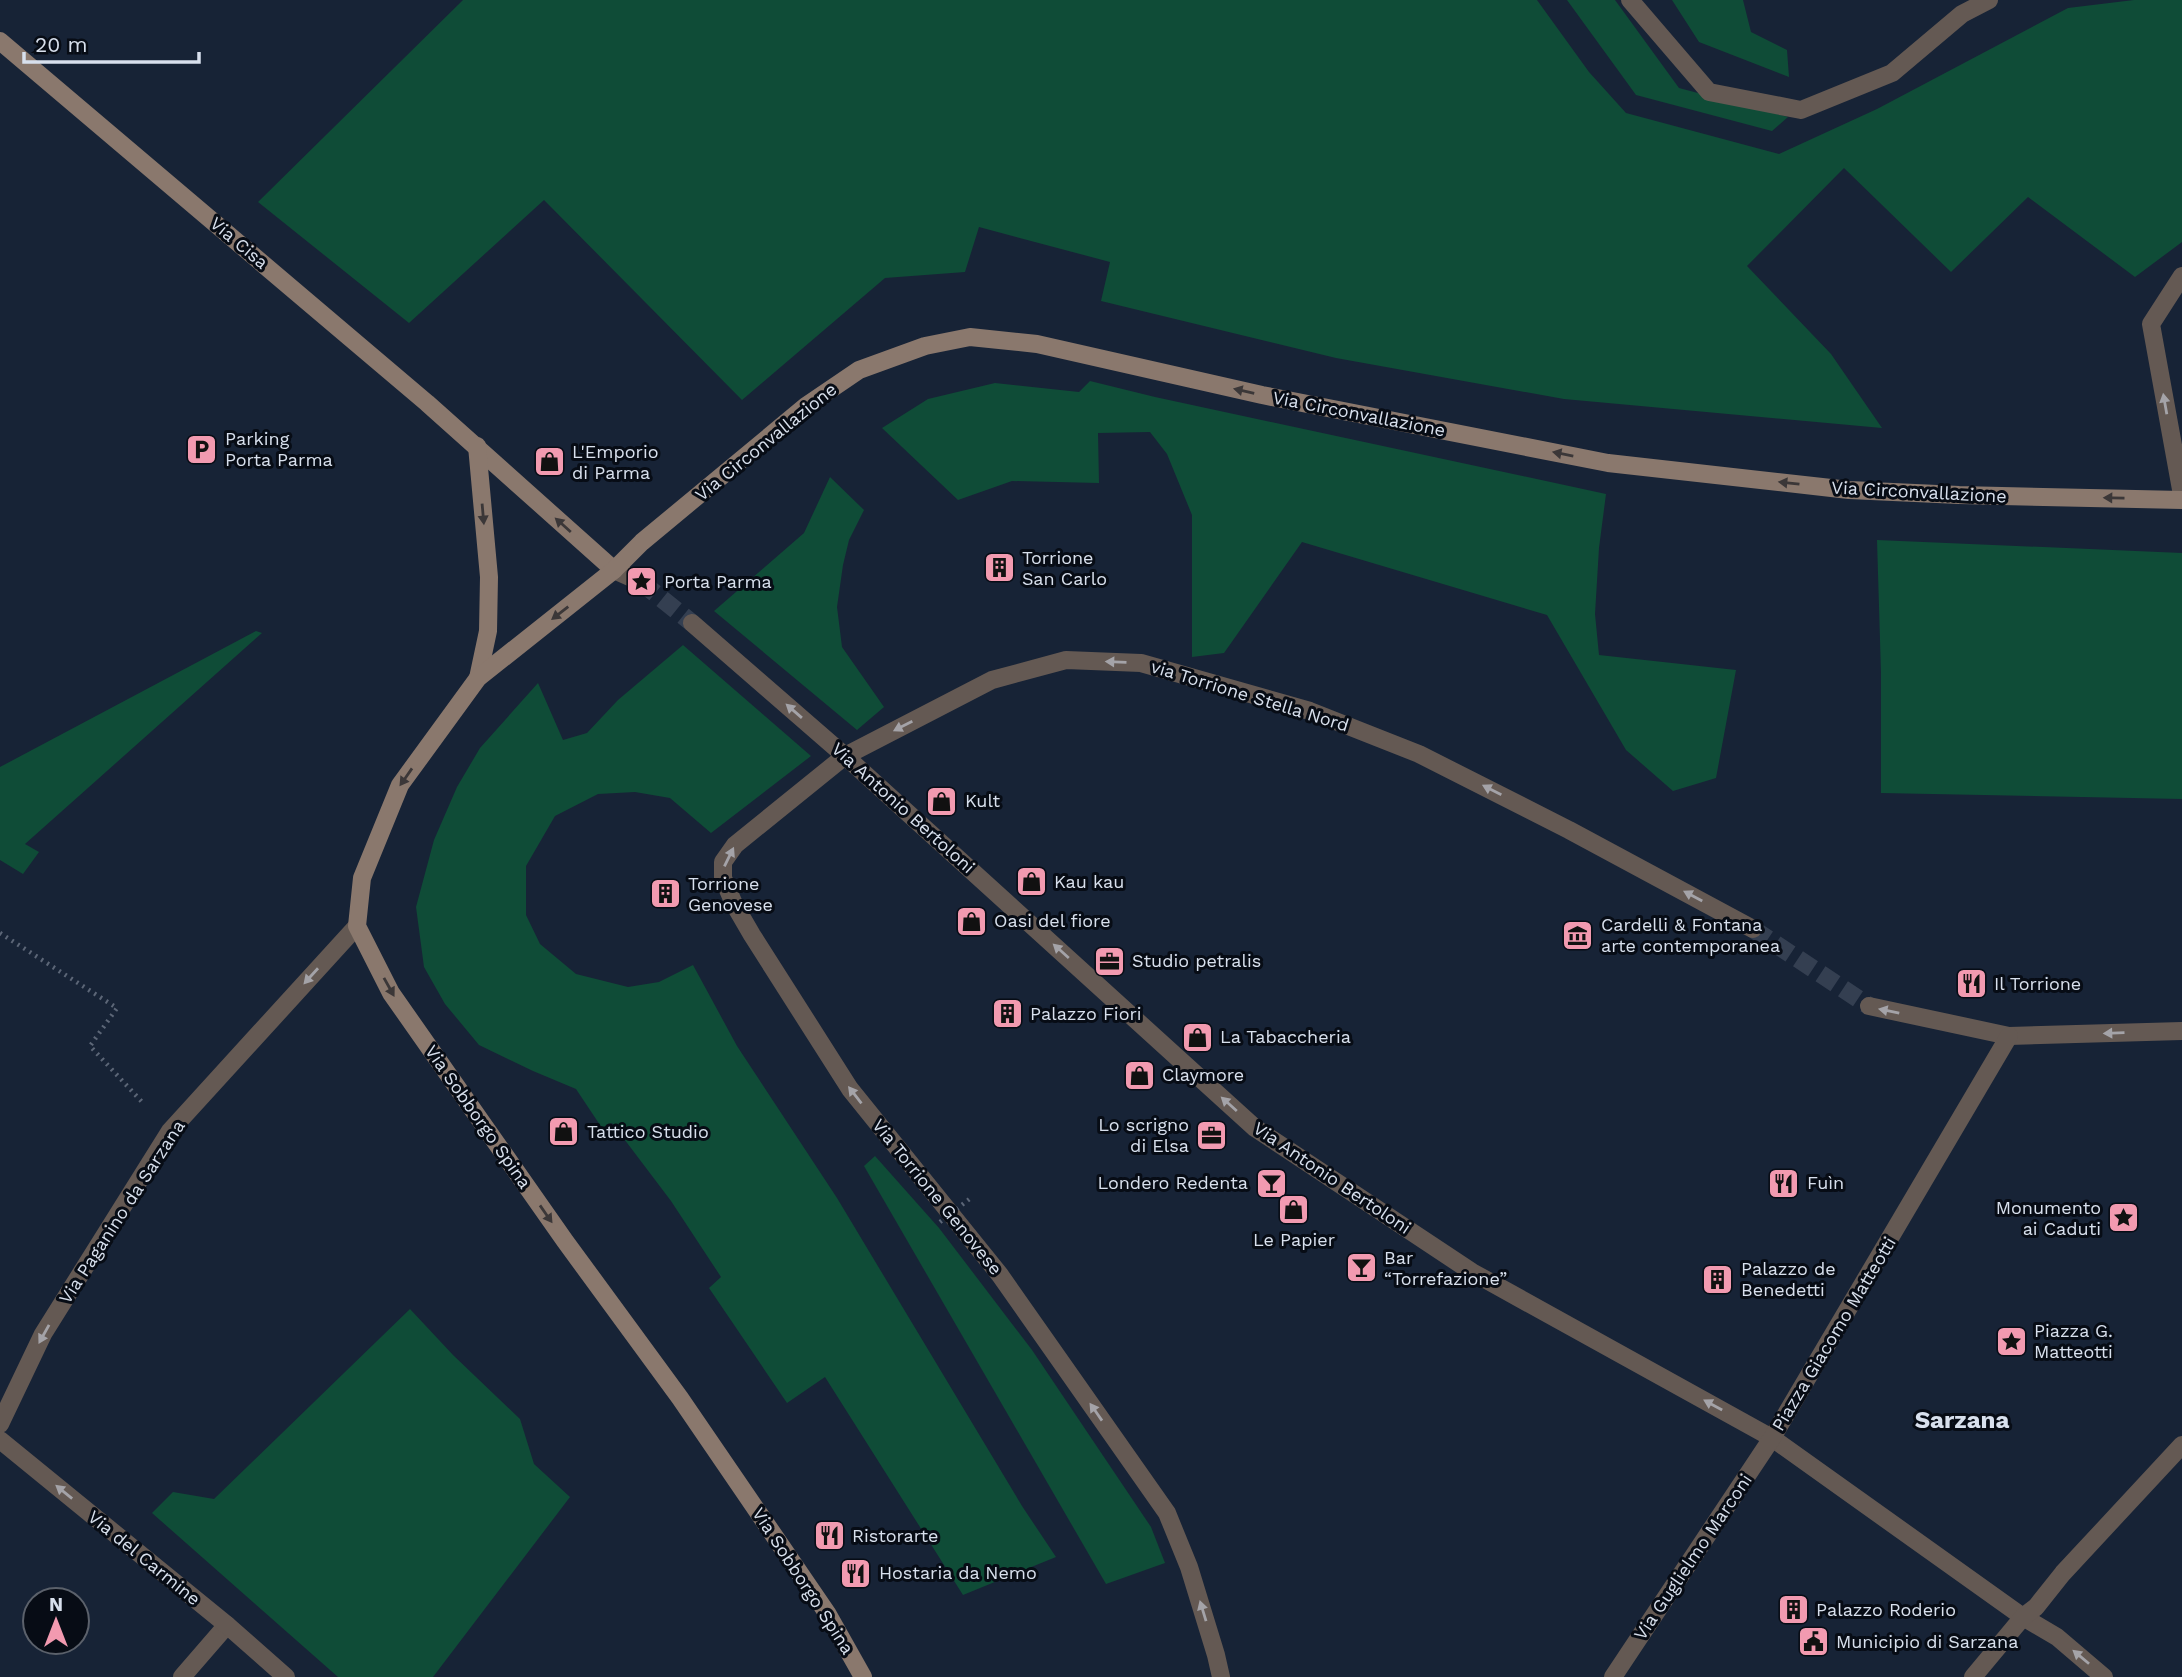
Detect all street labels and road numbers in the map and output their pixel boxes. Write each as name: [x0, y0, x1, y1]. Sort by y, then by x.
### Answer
street label: Via Cisa: [206, 212, 273, 273]
street label: Via Circonvallazione: [691, 378, 841, 505]
street label: Via Circonvallazione: [1271, 386, 1447, 441]
street label: Via Circonvallazione: [1831, 476, 2007, 507]
street label: via Torrione Stella Nord: [1149, 655, 1352, 736]
street label: Via Antonio Bertoloni: [827, 738, 979, 877]
street label: Via Sobborgo Spina: [421, 1041, 536, 1193]
street label: Via Torrione Genovese: [868, 1115, 1007, 1279]
street label: Via Paganino da Sarzana: [54, 1116, 189, 1307]
street label: Via Antonio Bertoloni: [1250, 1117, 1415, 1238]
street label: Piazza Giacomo Matteotti: [1767, 1233, 1900, 1435]
street label: Via Guglielmo Marconi: [1629, 1470, 1756, 1644]
street label: Via Sobborgo Spina: [748, 1504, 859, 1658]
street label: Via del Carmine: [84, 1506, 205, 1609]

